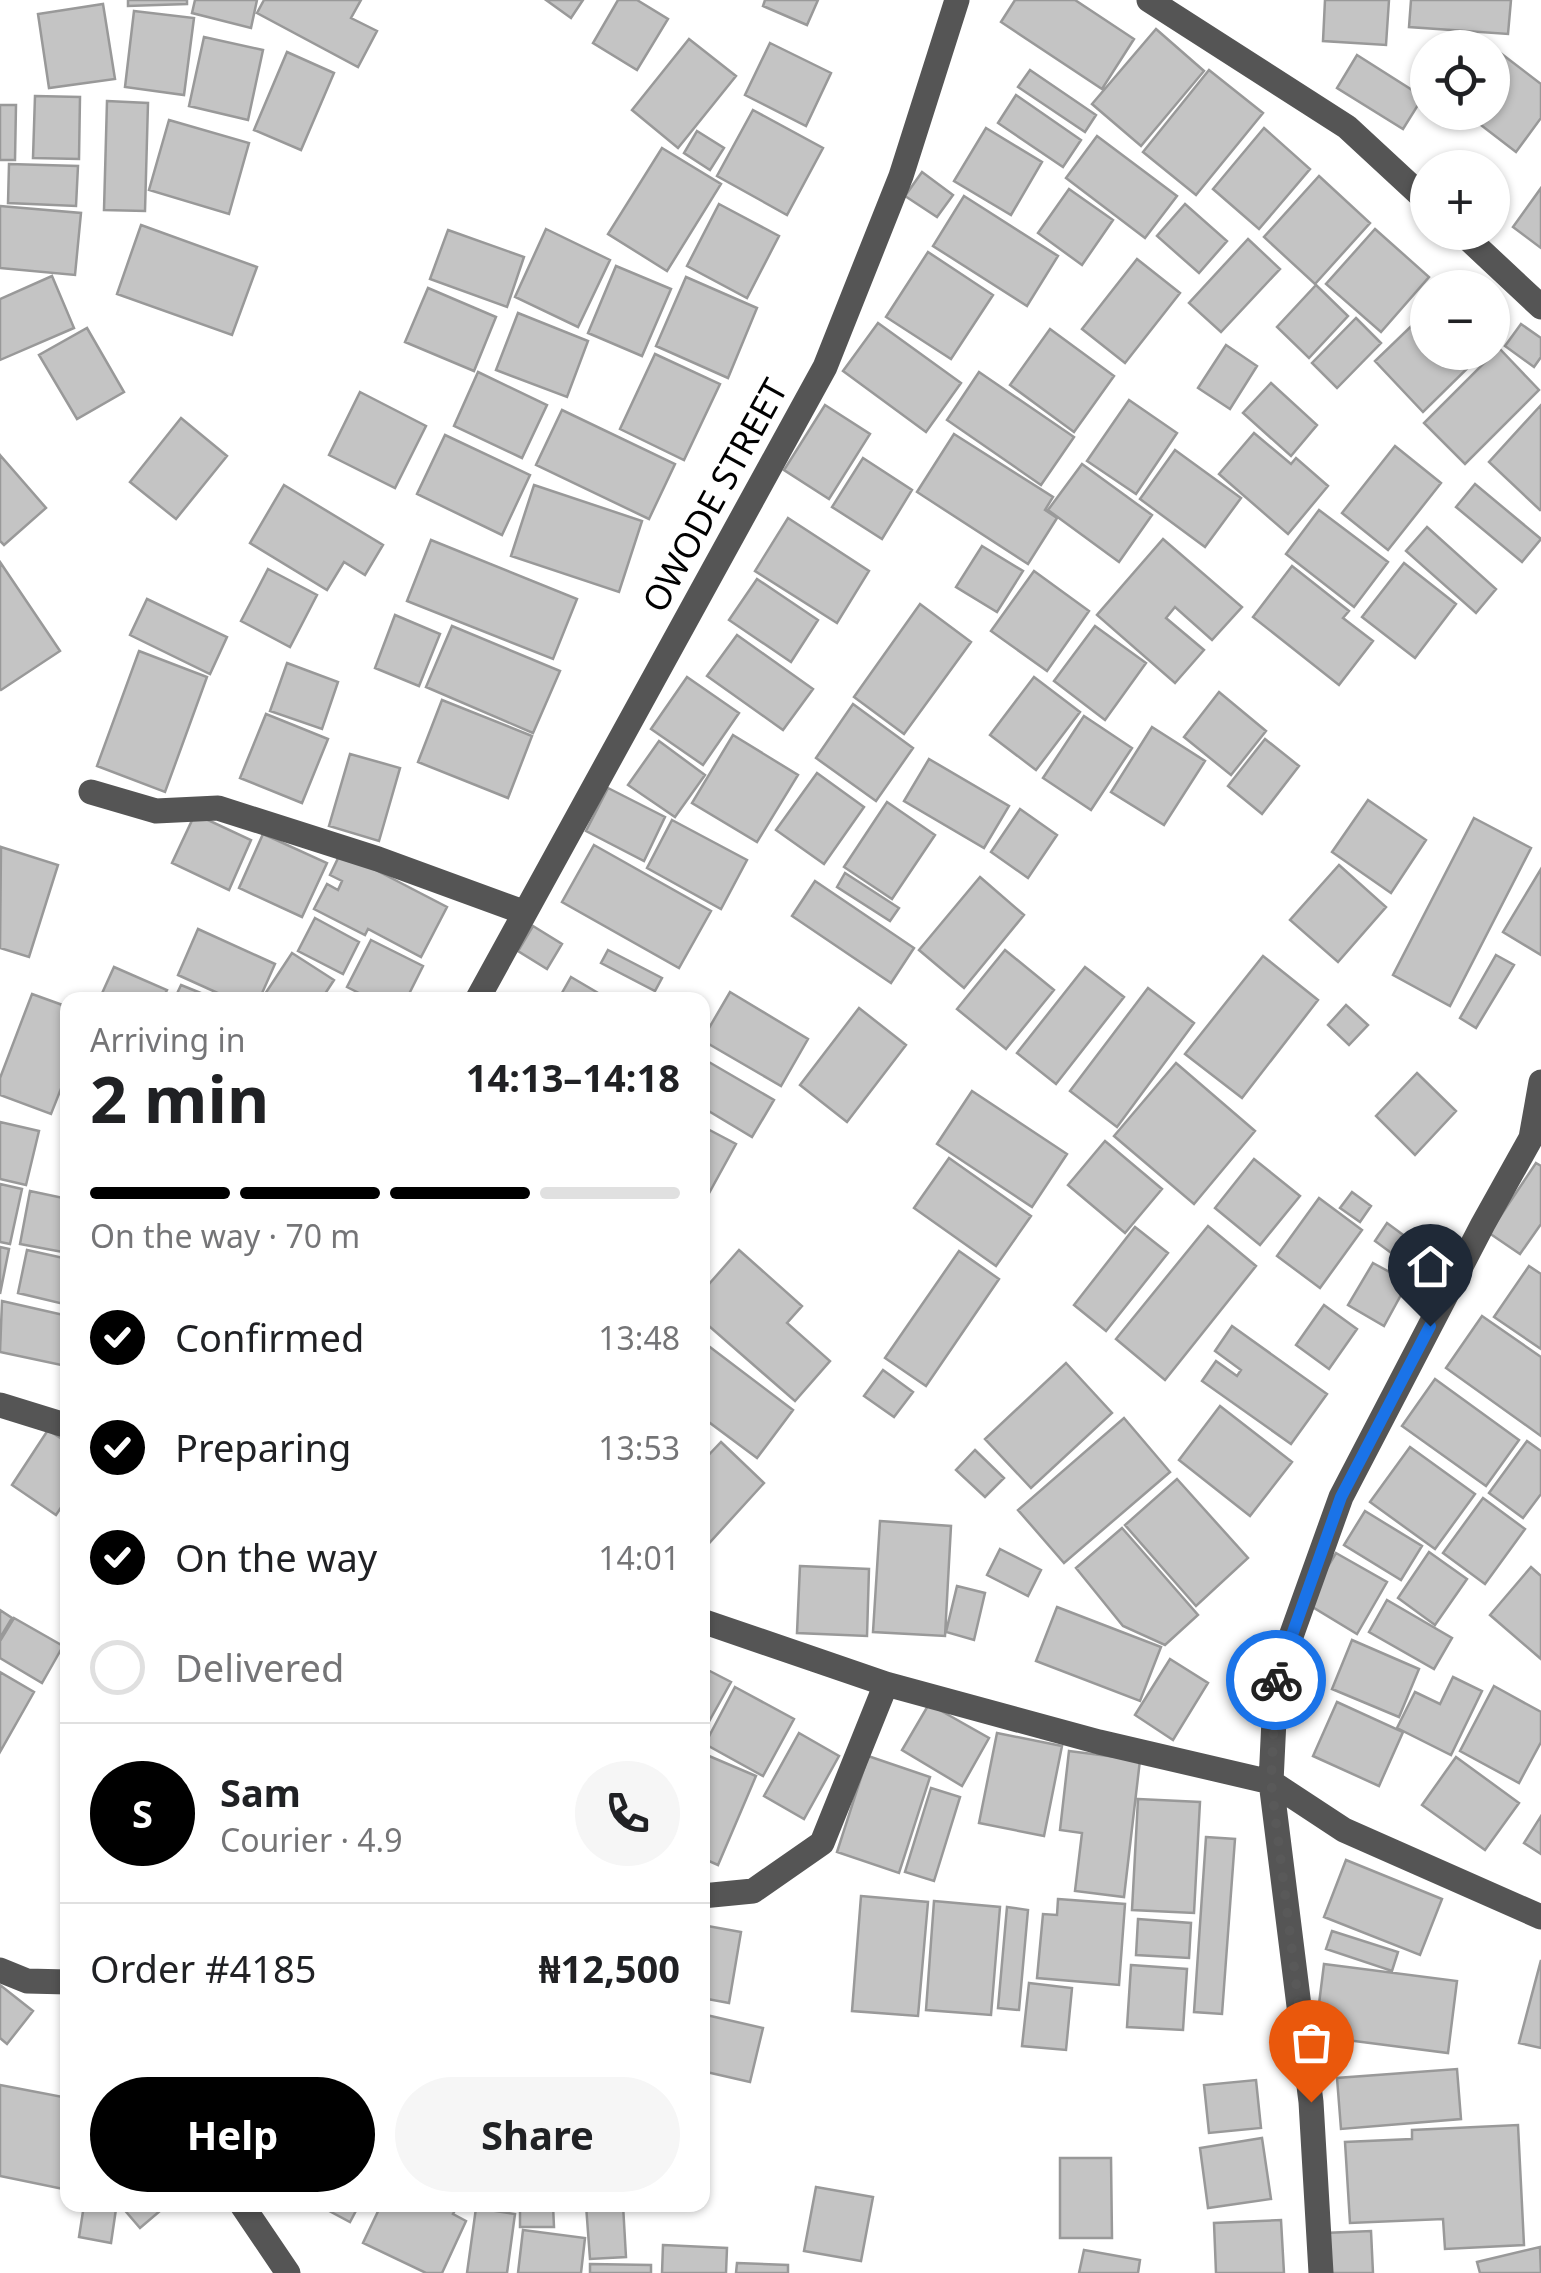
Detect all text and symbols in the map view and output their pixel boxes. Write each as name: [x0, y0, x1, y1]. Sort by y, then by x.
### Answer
map controls: [1410, 30, 1510, 370]
button: locate: [1410, 30, 1510, 130]
button: +: [1410, 150, 1510, 250]
button: −: [1410, 270, 1510, 370]
street label: OWODE STREET: [631, 370, 798, 620]
text: Arriving in: [90, 1018, 245, 1061]
text: 14:13–14:18: [466, 1051, 680, 1103]
text: 2 min: [90, 1054, 269, 1142]
text: On the way · 70 m: [90, 1214, 360, 1257]
pin: [1388, 1224, 1473, 1327]
icon: home: [1403, 1239, 1458, 1294]
icon: check: [90, 1310, 145, 1365]
text: Confirmed: [175, 1311, 364, 1363]
text: 13:48: [598, 1316, 680, 1359]
icon: check: [90, 1420, 145, 1475]
text: Preparing: [175, 1421, 351, 1473]
text: 13:53: [598, 1426, 680, 1469]
icon: check: [90, 1530, 145, 1585]
text: On the way: [175, 1531, 377, 1583]
text: 14:01: [598, 1536, 680, 1579]
courier: [1226, 1630, 1326, 1730]
text: Delivered: [175, 1641, 344, 1693]
icon: bike: [1249, 1653, 1304, 1708]
button: phone: [575, 1761, 680, 1866]
text: Sam: [220, 1766, 301, 1818]
text: S: [132, 1787, 153, 1839]
text: Courier · 4.9: [220, 1818, 403, 1861]
text: Order #4185: [90, 1942, 316, 1994]
text: ₦12,500: [539, 1942, 680, 1994]
pin: [1269, 2000, 1354, 2103]
icon: bag: [1284, 2015, 1339, 2070]
button: Help: [90, 2077, 375, 2192]
button: Share: [395, 2077, 680, 2192]

